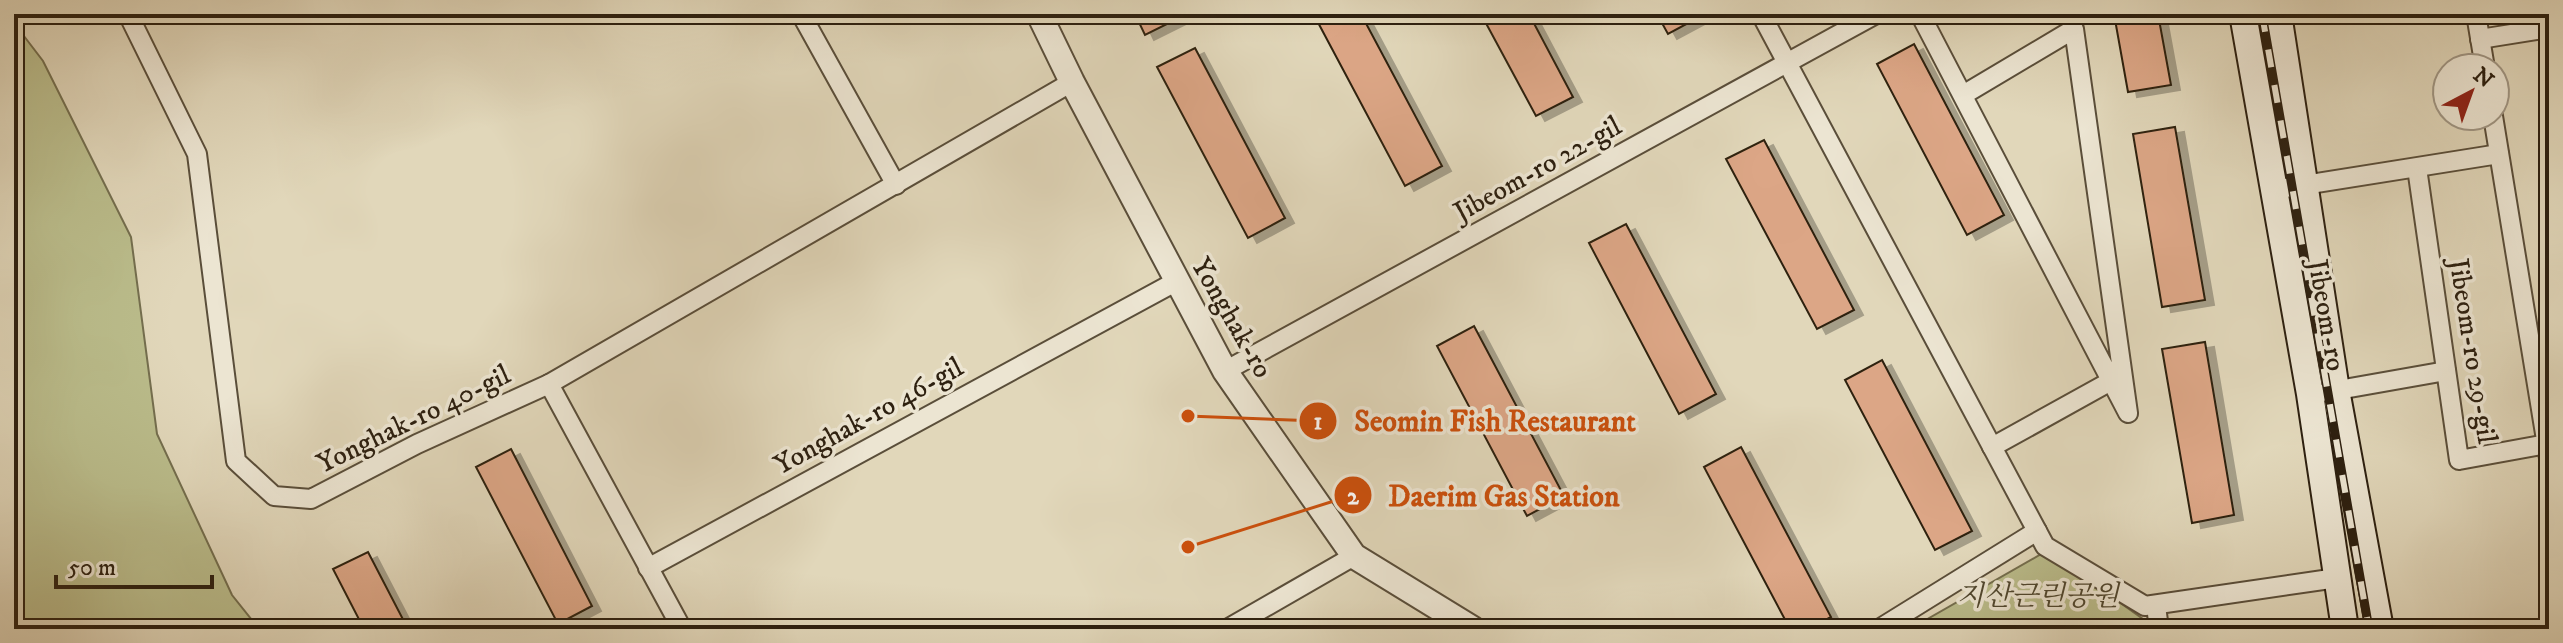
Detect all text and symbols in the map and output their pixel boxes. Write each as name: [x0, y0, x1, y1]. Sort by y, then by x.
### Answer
north arrow: [2431, 52, 2511, 132]
text: N: [2467, 62, 2499, 94]
street label: Jibeom-ro 22-gil: [1445, 108, 1628, 231]
street label: Yonghak-ro: [1183, 251, 1280, 384]
street label: Jibeom-ro 29-gil: [2440, 253, 2505, 447]
street label: Jibeom-ro: [2299, 254, 2354, 374]
street label: Yonghak-ro 46-gil: [768, 350, 970, 483]
street label: Yonghak-ro 40-gil: [311, 357, 517, 481]
callout: Seomin Fish Restaurant: [1298, 394, 1652, 448]
text: Seomin Fish Restaurant: [1354, 404, 1636, 441]
text: 1: [1314, 407, 1323, 437]
callout: Daerim Gas Station: [1333, 468, 1636, 522]
text: Daerim Gas Station: [1388, 479, 1620, 516]
text: 2: [1347, 482, 1360, 512]
scale bar: [56, 539, 212, 589]
text: 50 m: [68, 553, 116, 583]
park label: 지산근린공원: [1957, 579, 2121, 614]

